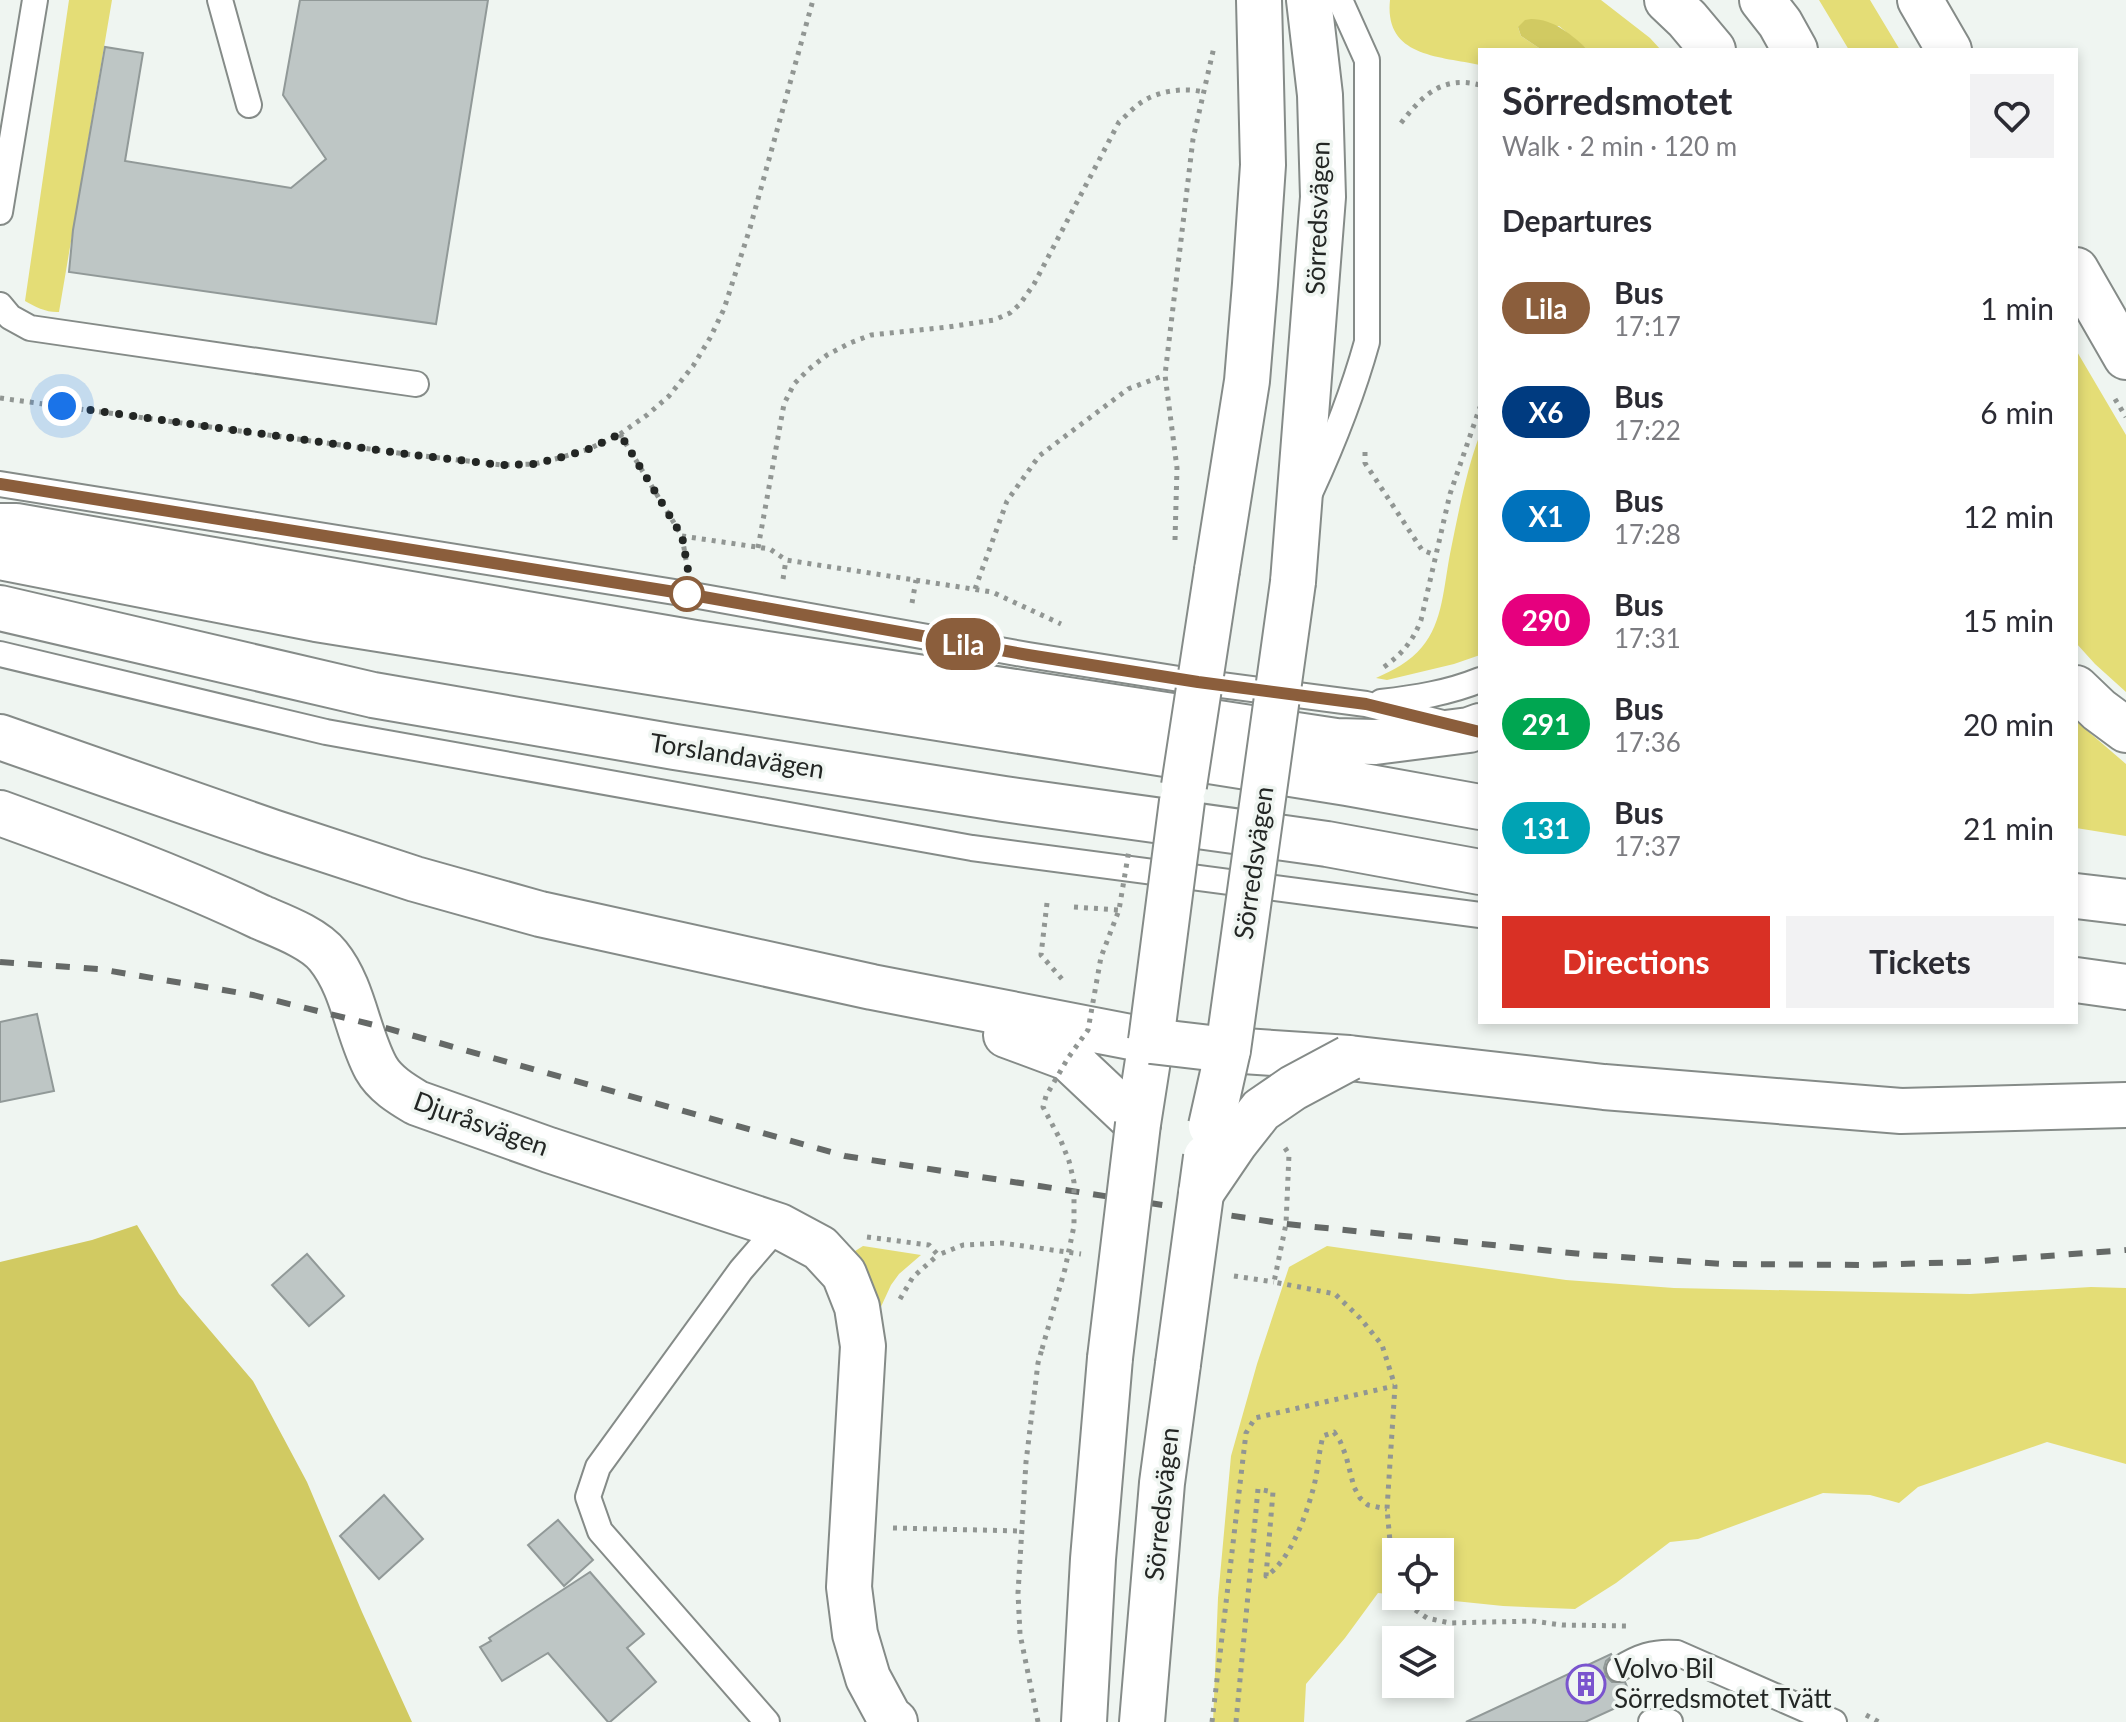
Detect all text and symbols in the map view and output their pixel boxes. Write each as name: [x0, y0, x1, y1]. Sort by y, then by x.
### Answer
button: heart: [1970, 74, 2054, 158]
text: Sörredsmotet: [1502, 77, 1732, 123]
text: Walk · 2 min · 120 m: [1502, 130, 1737, 162]
street label: Sörredsvägen: [1298, 140, 1336, 296]
text: Departures: [1502, 202, 1652, 238]
text: Bus: [1614, 274, 1664, 310]
text: 1 min: [1980, 290, 2054, 326]
text: Lila: [1525, 291, 1567, 325]
text: 17:17: [1614, 310, 1681, 342]
text: Bus: [1614, 378, 1664, 414]
your location: [42, 386, 82, 426]
text: 6 min: [1980, 394, 2054, 430]
text: X6: [1528, 395, 1564, 429]
text: 17:22: [1614, 414, 1681, 446]
text: Bus: [1614, 482, 1664, 518]
text: 12 min: [1963, 498, 2054, 534]
text: X1: [1528, 499, 1564, 533]
text: 17:28: [1614, 518, 1681, 550]
unlabelled marker: [670, 577, 704, 611]
text: Bus: [1614, 586, 1664, 622]
text: 15 min: [1963, 602, 2054, 638]
text: 290: [1522, 603, 1570, 637]
line badge: Lila: [907, 618, 1019, 670]
text: 17:31: [1614, 622, 1681, 654]
text: Lila: [942, 627, 984, 661]
text: Bus: [1614, 690, 1664, 726]
text: 20 min: [1963, 706, 2054, 742]
text: 291: [1522, 707, 1570, 741]
street label: Torslandavägen: [648, 725, 827, 785]
text: 17:36: [1614, 726, 1681, 758]
street label: Sörredsvägen: [1226, 784, 1280, 941]
text: Bus: [1614, 794, 1664, 830]
text: 21 min: [1963, 810, 2054, 846]
text: 131: [1522, 811, 1570, 845]
text: 17:37: [1614, 830, 1681, 862]
button: Directions: [1502, 916, 1770, 1008]
button: Tickets: [1786, 916, 2054, 1008]
street label: Djuråsvägen: [410, 1084, 553, 1162]
street label: Sörredsvägen: [1137, 1426, 1185, 1582]
map controls: [1382, 1538, 1454, 1698]
button: locate: [1382, 1538, 1454, 1610]
button: layers: [1382, 1626, 1454, 1698]
place label: Volvo Bil Sörredsmotet Tvätt: [1614, 1652, 1832, 1714]
building icon: Volvo Bil Sörredsmotet Tvätt: [1565, 1663, 1607, 1705]

